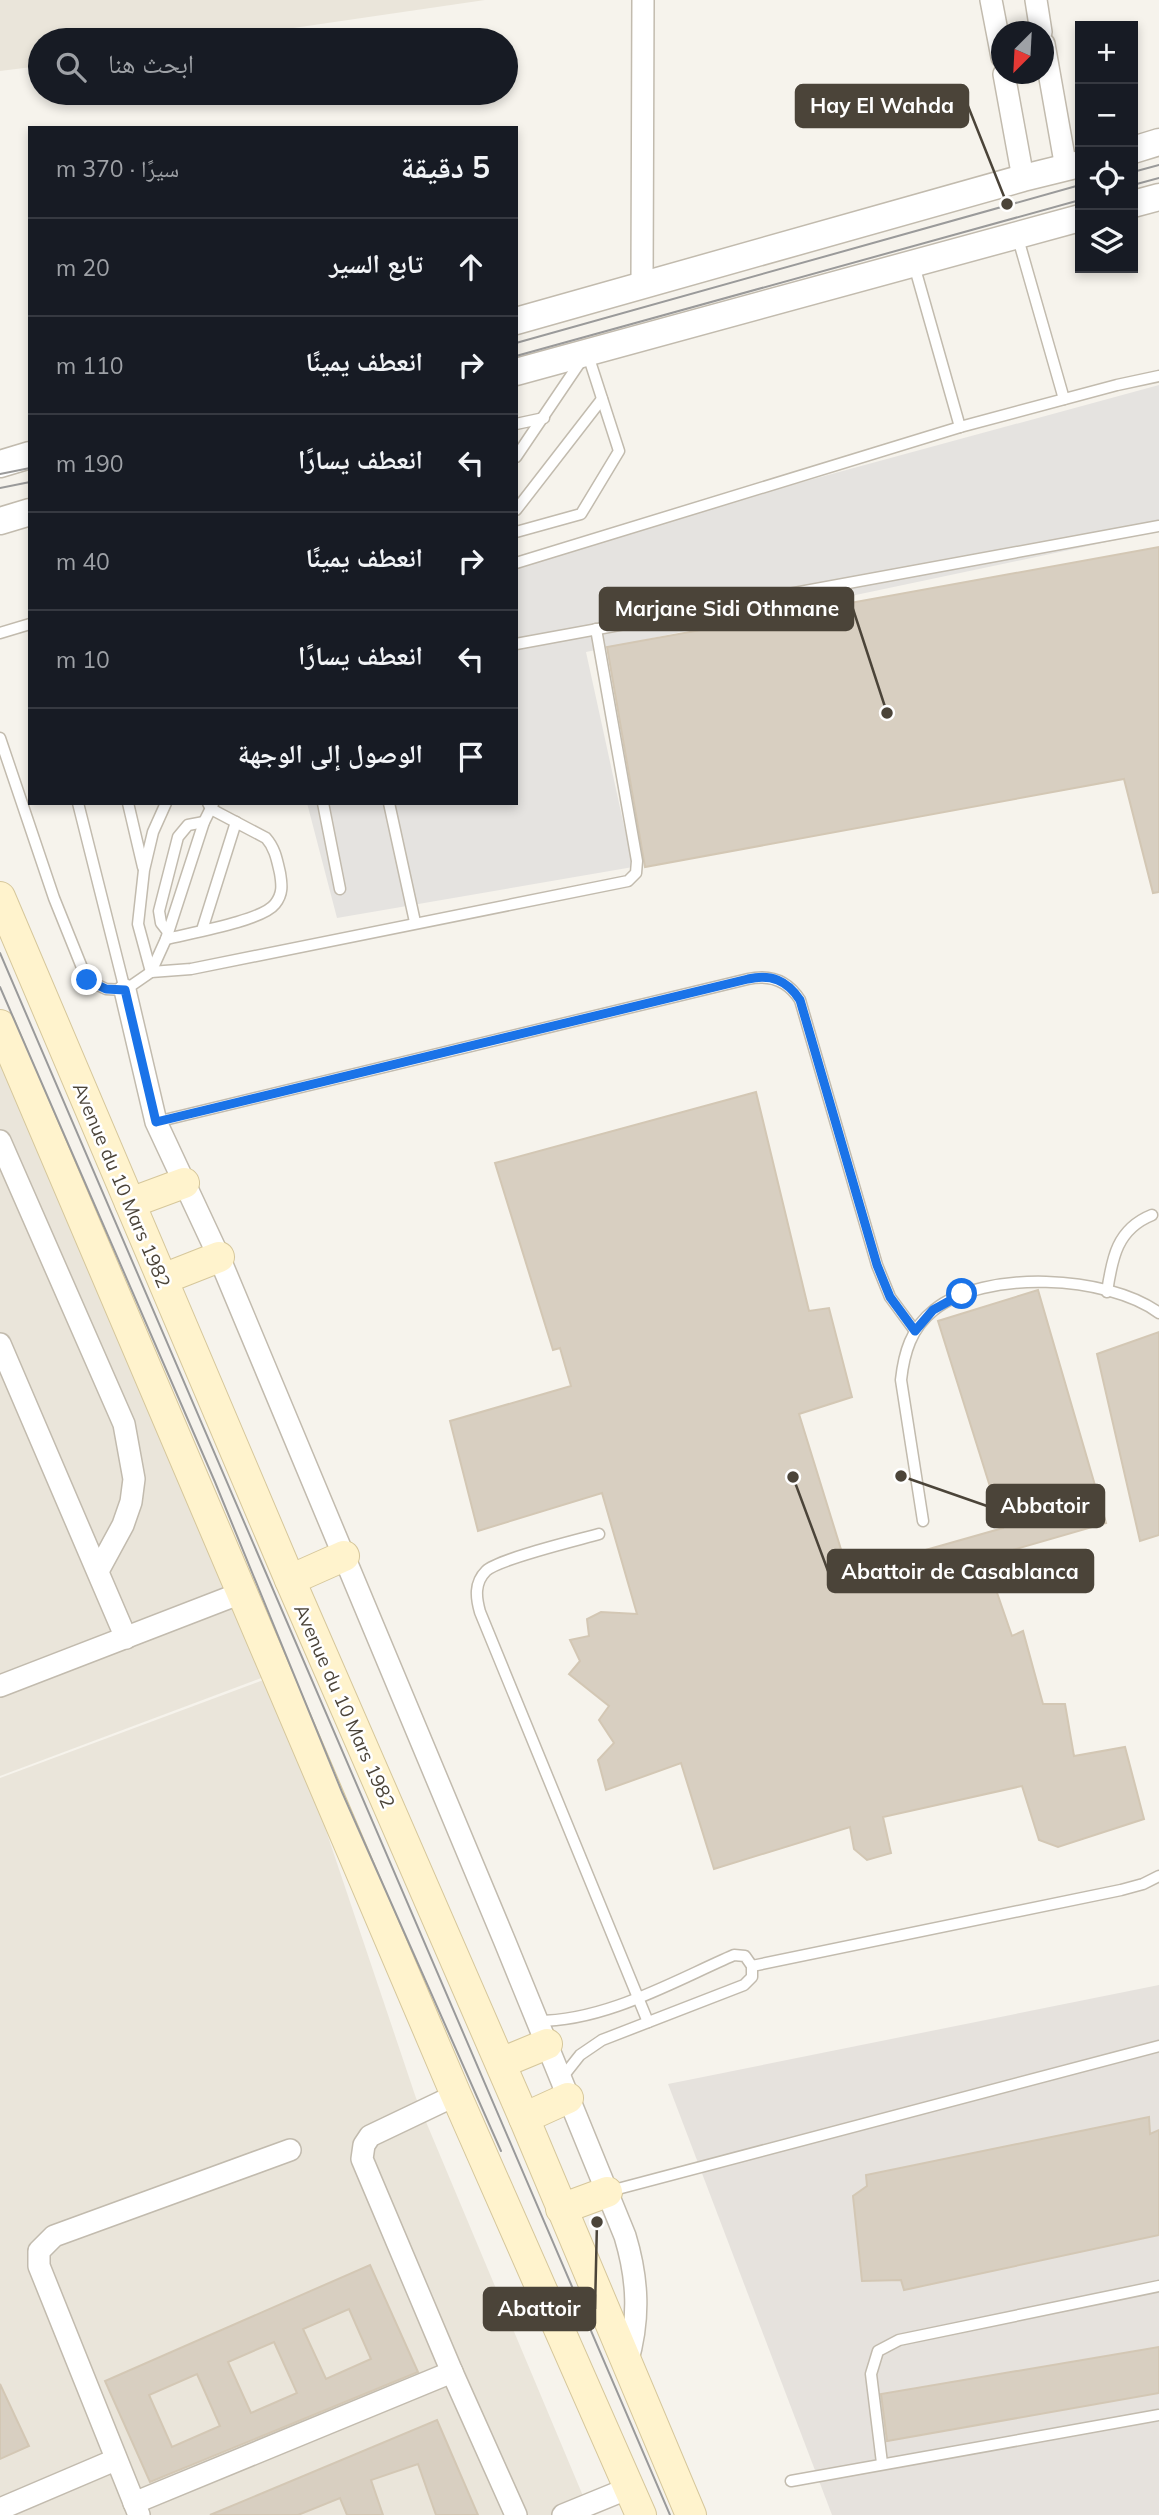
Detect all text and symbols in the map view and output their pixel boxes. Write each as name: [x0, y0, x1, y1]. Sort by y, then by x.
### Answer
north arrow: [991, 21, 1054, 84]
map controls: [1075, 21, 1138, 273]
button: +: [1075, 21, 1138, 84]
search box: [28, 28, 518, 105]
text: ابحث هنا: [108, 47, 194, 80]
icon: search: [52, 48, 90, 86]
button: −: [1075, 84, 1138, 147]
callout: Hay El Wahda: [796, 85, 968, 127]
text: Hay El Wahda: [810, 92, 954, 118]
button: locate: [1075, 147, 1138, 210]
text: 5 دقيقة: [401, 148, 490, 186]
text: سيرًا · 370 m: [56, 154, 179, 183]
button: layers: [1075, 210, 1138, 273]
text: تابع السير: [329, 247, 423, 280]
icon: ahead: [452, 248, 490, 286]
text: 20 m: [56, 253, 110, 282]
text: انعطف يمينًا: [306, 345, 423, 378]
icon: right: [452, 346, 490, 384]
text: 110 m: [56, 351, 124, 380]
text: انعطف يسارًا: [298, 443, 423, 476]
icon: left: [452, 444, 490, 482]
text: 190 m: [56, 449, 124, 478]
text: انعطف يمينًا: [306, 541, 423, 574]
icon: right: [452, 542, 490, 580]
text: 40 m: [56, 547, 110, 576]
callout: Marjane Sidi Othmane: [600, 588, 853, 630]
text: Marjane Sidi Othmane: [615, 595, 839, 621]
text: انعطف يسارًا: [298, 639, 423, 672]
icon: left: [452, 640, 490, 678]
text: 10 m: [56, 645, 110, 674]
text: الوصول إلى الوجهة: [238, 737, 423, 770]
icon: arrive: [452, 738, 490, 776]
route end: [71, 964, 102, 995]
street label: Avenue du 10 Mars 1982: [68, 1079, 176, 1291]
route start: [946, 1278, 977, 1309]
callout: Abbatoir: [987, 1485, 1104, 1527]
text: Abbatoir: [1001, 1492, 1090, 1518]
callout: Abattoir de Casablanca: [828, 1550, 1093, 1592]
text: Abattoir de Casablanca: [841, 1558, 1079, 1584]
street label: Avenue du 10 Mars 1982: [289, 1600, 401, 1812]
callout: Abattoir: [484, 2288, 595, 2330]
text: Abattoir: [497, 2295, 581, 2321]

